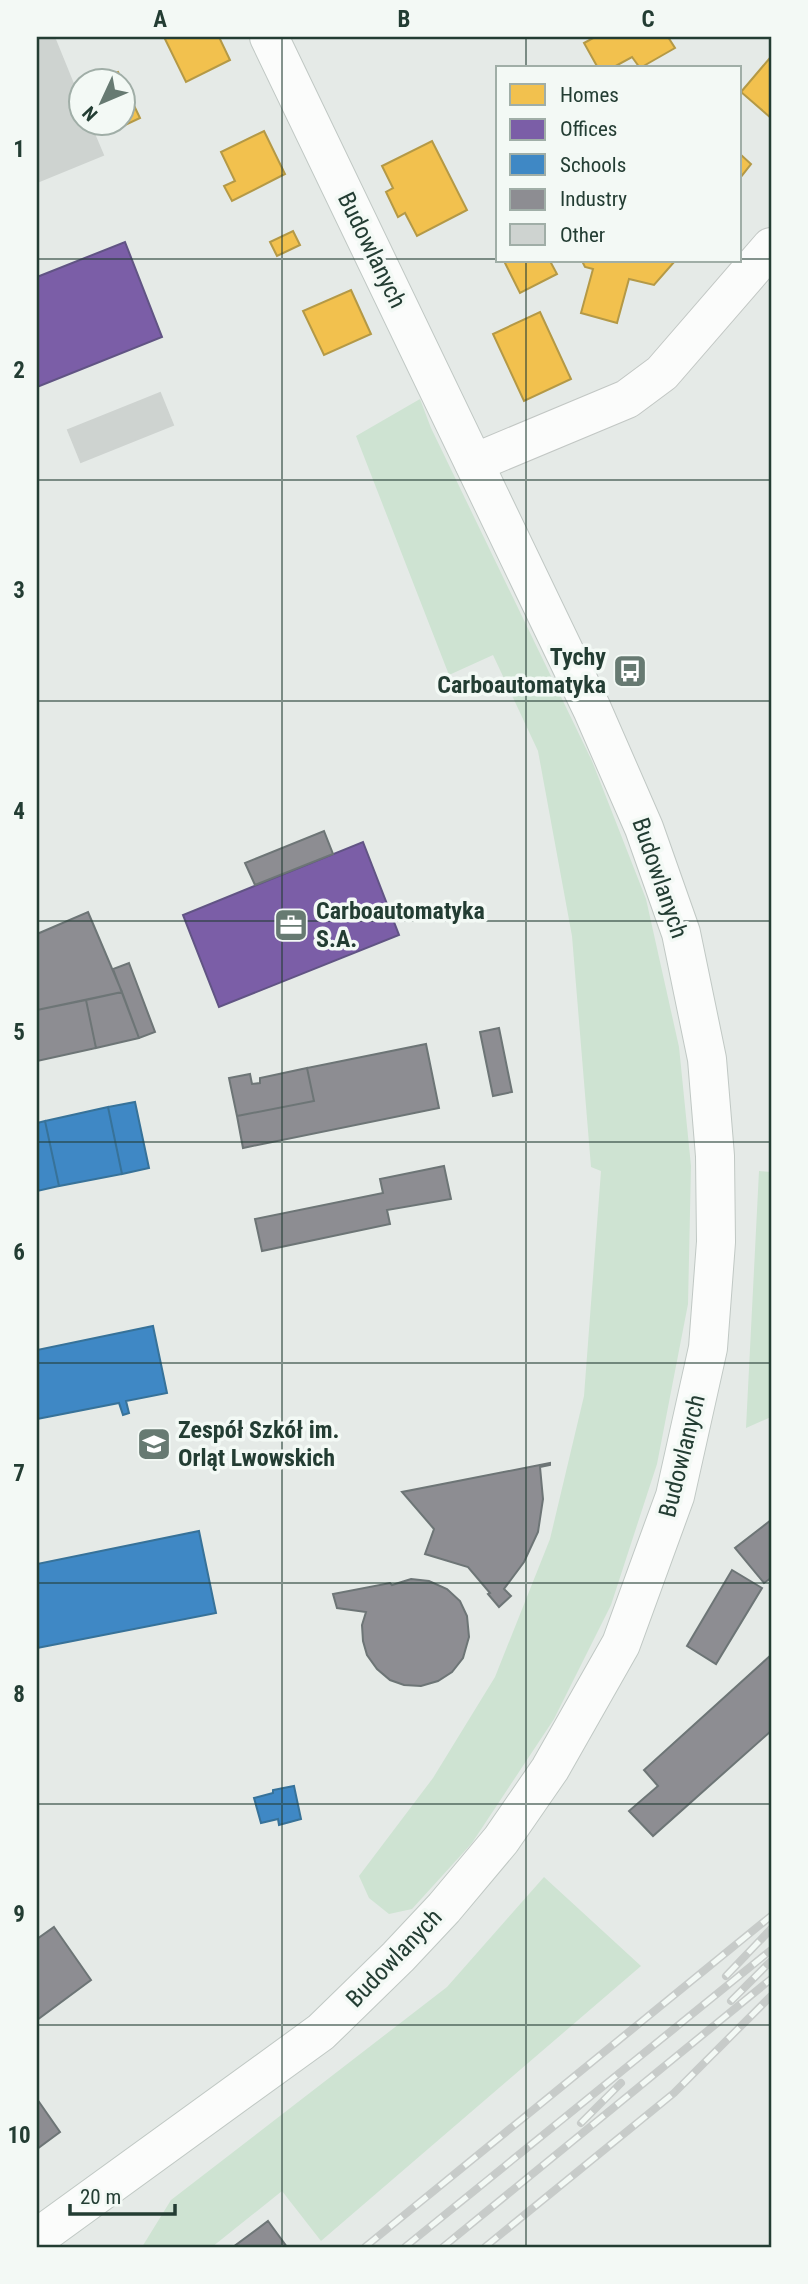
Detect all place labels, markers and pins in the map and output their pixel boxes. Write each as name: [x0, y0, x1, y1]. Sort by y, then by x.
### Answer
place label: Tychy Carboautomatyka: [437, 643, 606, 699]
bus stop icon: Tychy Carboautomatyka: [611, 652, 649, 690]
place label: Carboautomatyka S.A.: [316, 897, 485, 953]
office icon: Carboautomatyka S.A.: [272, 906, 310, 944]
place label: Zespół Szkół im. Orląt Lwowskich: [178, 1416, 340, 1472]
school or university icon: Zespół Szkół im. Orląt Lwowskich: [135, 1425, 173, 1463]

